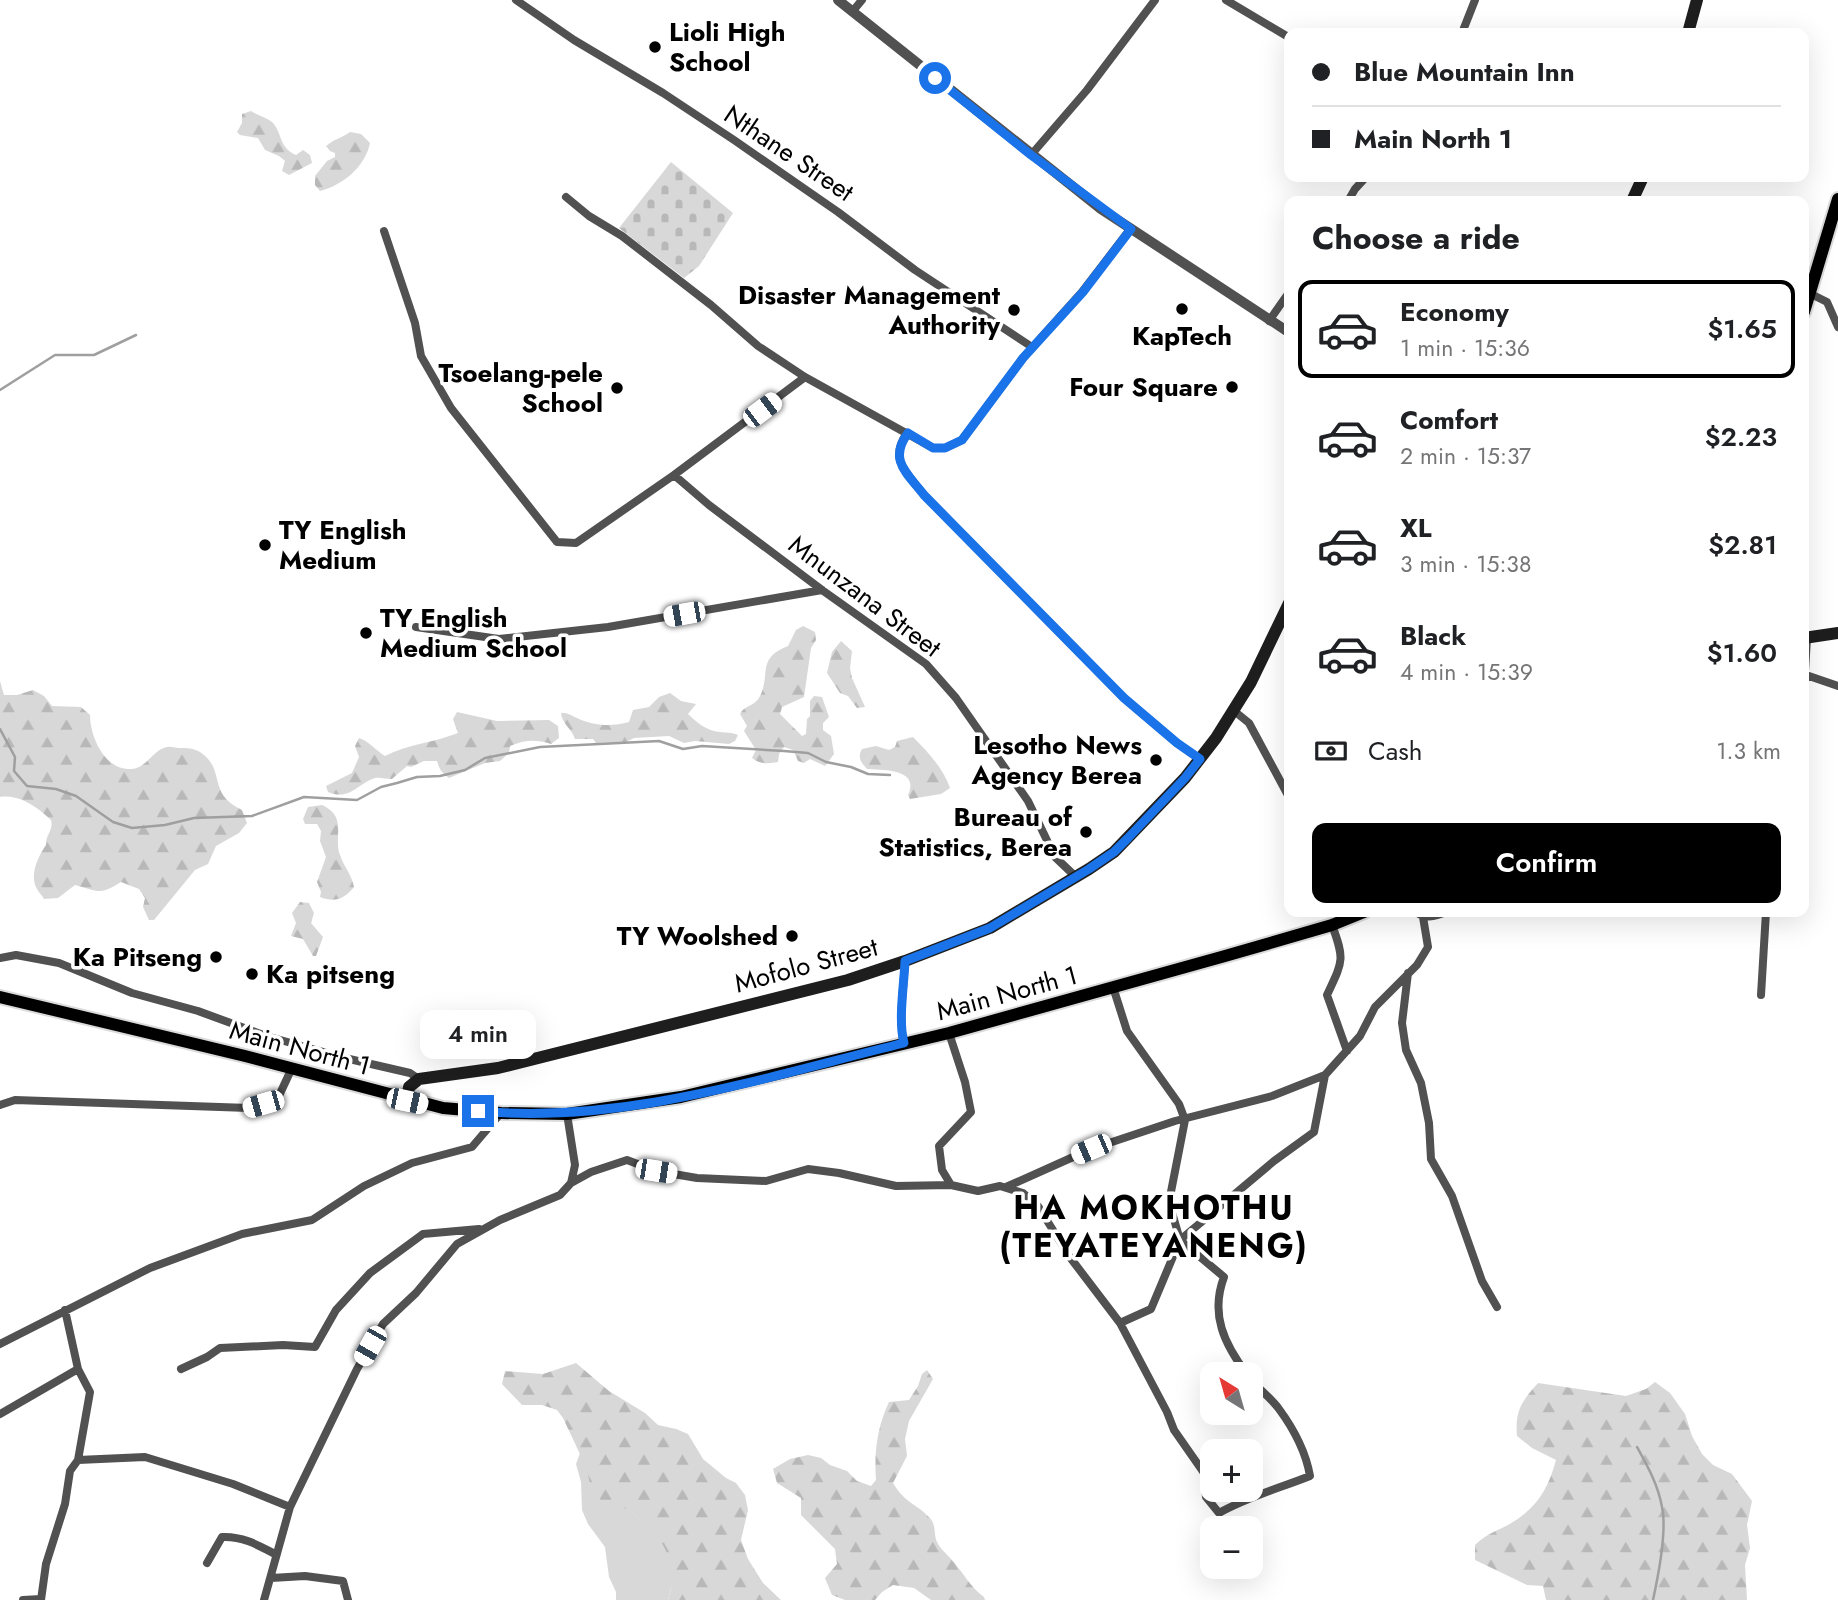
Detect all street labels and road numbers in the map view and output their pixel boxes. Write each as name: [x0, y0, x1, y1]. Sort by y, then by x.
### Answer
street label: Nthane Street: [716, 95, 862, 211]
street label: Mnunzana Street: [781, 526, 950, 667]
street label: Mofolo Street: [730, 927, 883, 1002]
street label: Main North 1: [932, 956, 1082, 1030]
street label: Main North 1: [225, 1011, 375, 1085]

